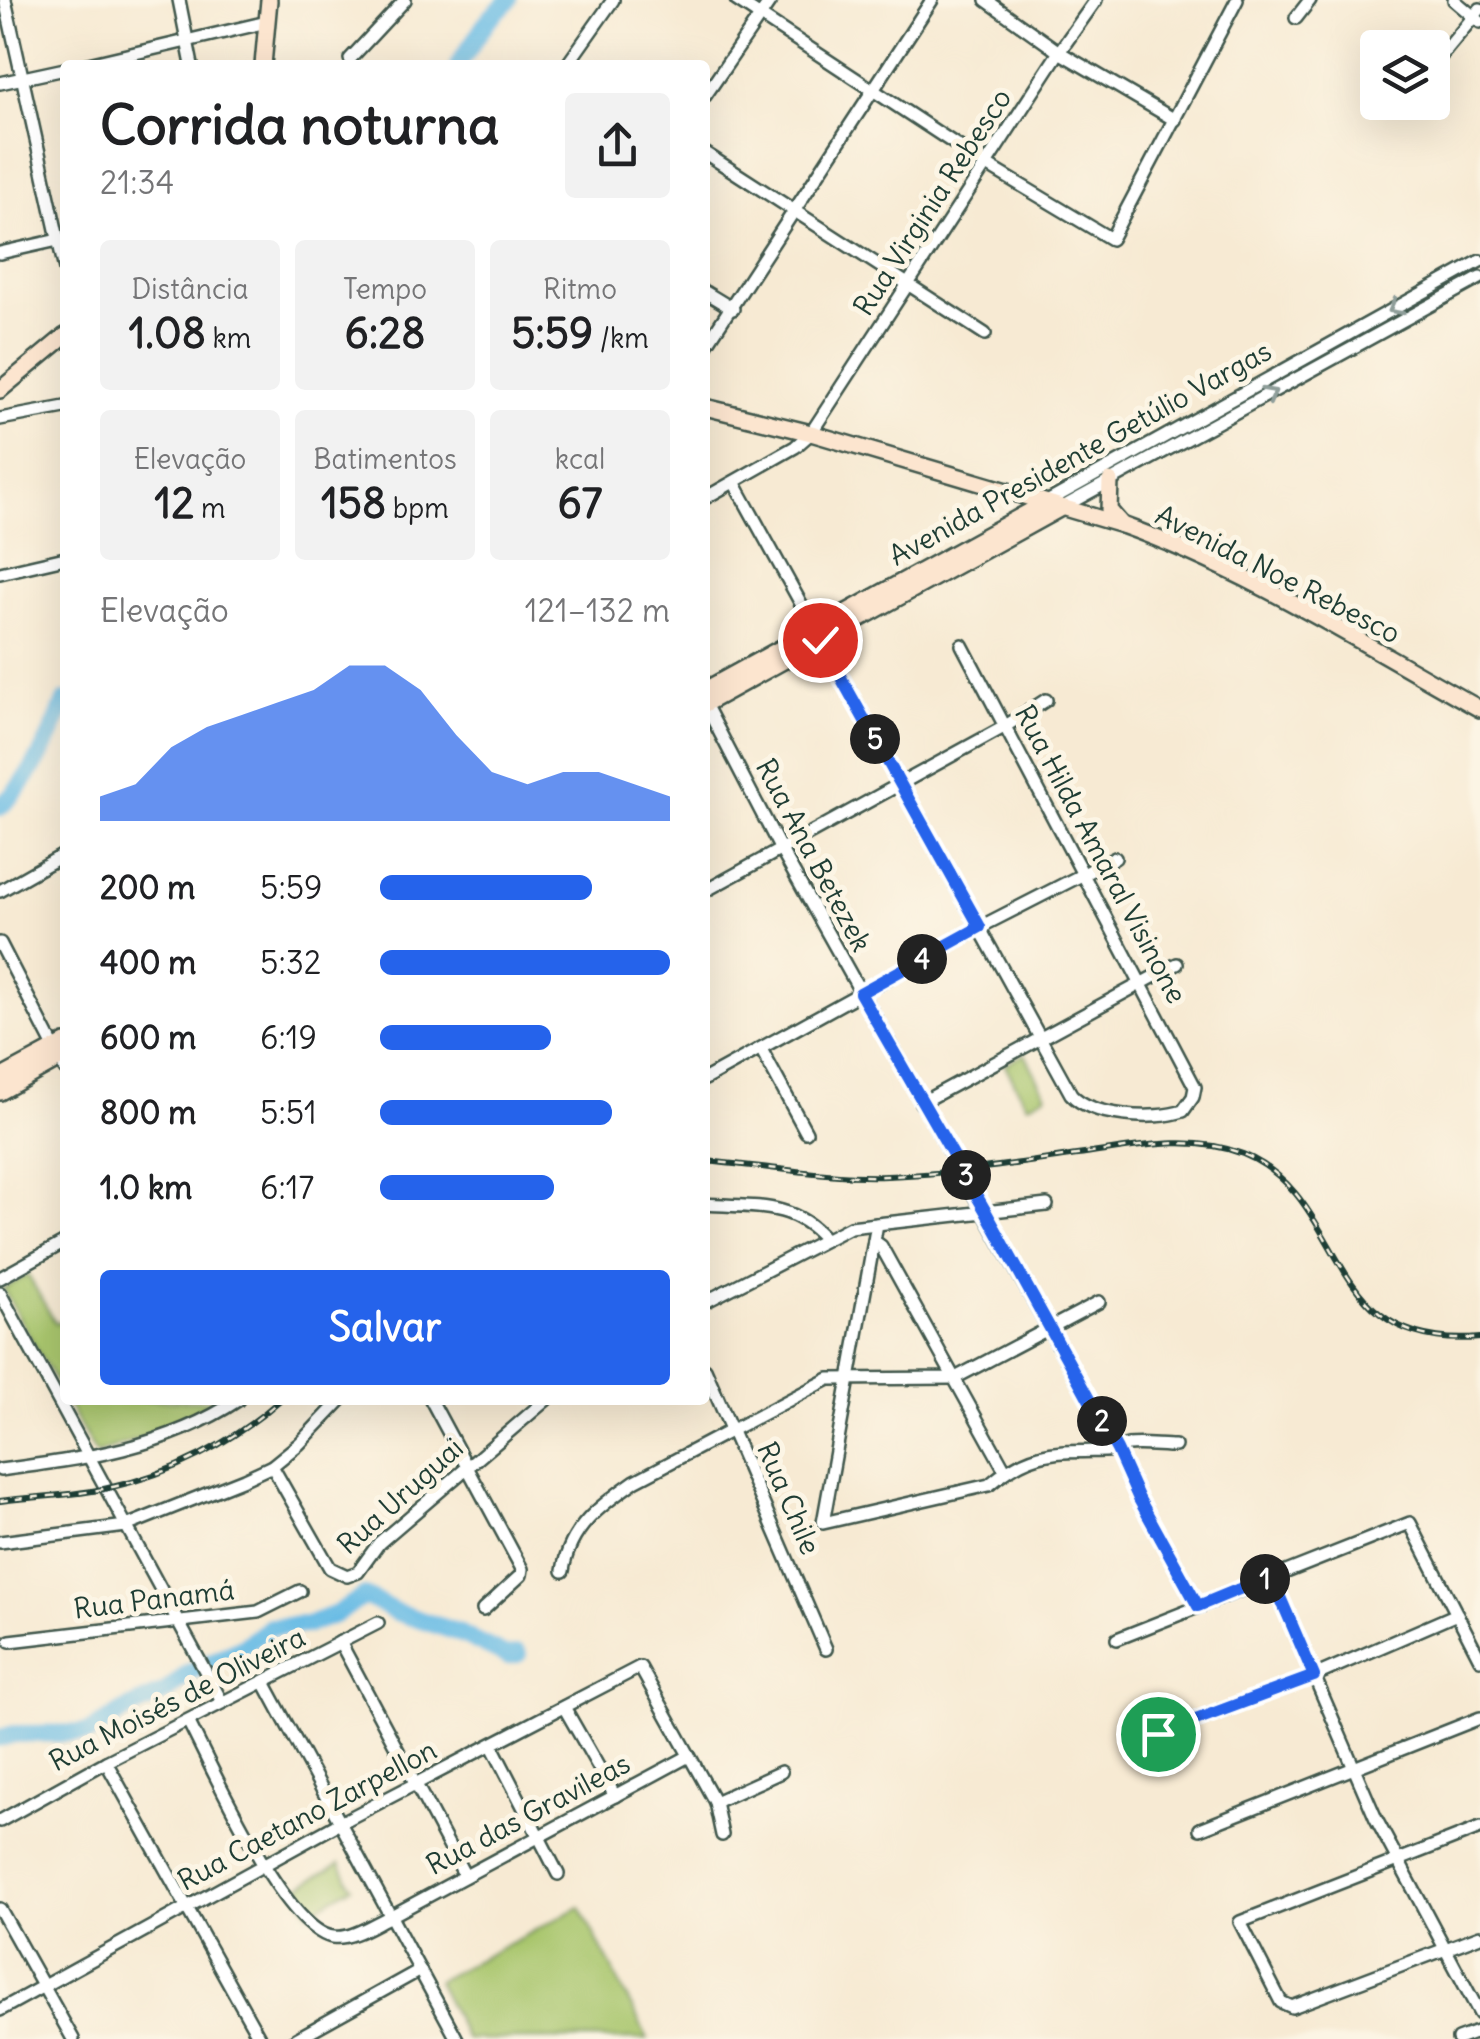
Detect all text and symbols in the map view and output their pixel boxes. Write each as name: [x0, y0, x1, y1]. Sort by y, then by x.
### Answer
map controls: [1360, 30, 1450, 120]
button: layers: [1360, 30, 1450, 120]
street label: Rua Virginia Rebesco: [845, 82, 1019, 322]
text: Corrida noturna: [100, 90, 499, 159]
button: share: [565, 93, 670, 198]
text: 21:34: [100, 162, 174, 203]
text: Distância: [131, 271, 249, 307]
text: Tempo: [343, 271, 427, 307]
text: Ritmo: [543, 271, 617, 307]
one-way arrow: [1388, 296, 1406, 316]
text: 1.08: [129, 307, 206, 359]
text: 6:28: [345, 307, 425, 359]
text: 5:59: [511, 307, 593, 359]
text: km: [206, 320, 251, 356]
text: /km: [593, 320, 649, 356]
street label: Avenida Presidente Getúlio Vargas: [882, 333, 1278, 573]
one-way arrow: [1259, 386, 1277, 406]
text: Elevação: [134, 441, 246, 477]
text: Batimentos: [313, 441, 457, 477]
text: kcal: [555, 441, 605, 477]
text: 12: [155, 477, 194, 529]
text: 158: [321, 477, 386, 529]
text: 67: [558, 477, 602, 529]
text: m: [194, 490, 225, 526]
text: bpm: [386, 490, 449, 526]
street label: Avenida Noe Rebesco: [1150, 497, 1406, 651]
text: Elevação: [100, 590, 229, 631]
text: 121–132 m: [525, 590, 670, 631]
pin: [778, 598, 863, 683]
icon: check: [793, 613, 848, 668]
street label: Rua Hilda Amaral Visinone: [1007, 699, 1195, 1009]
pin: 5: [850, 714, 900, 764]
text: 5: [867, 721, 883, 757]
street label: Rua Ana Betezek: [748, 752, 880, 958]
text: 200 m: [100, 867, 195, 908]
text: 5:59: [260, 867, 322, 908]
pin: 4: [897, 934, 947, 984]
text: 4: [914, 941, 930, 977]
text: 400 m: [100, 942, 196, 983]
text: 5:32: [260, 942, 321, 983]
text: 600 m: [100, 1017, 196, 1058]
text: 6:19: [260, 1017, 317, 1058]
text: 800 m: [100, 1092, 196, 1133]
text: 5:51: [260, 1092, 317, 1133]
pin: 3: [941, 1150, 991, 1200]
text: 3: [958, 1157, 974, 1193]
text: 1.0 km: [100, 1167, 192, 1208]
text: 6:17: [260, 1167, 314, 1208]
button: Salvar: [100, 1270, 670, 1385]
pin: 2: [1077, 1396, 1127, 1446]
text: 2: [1094, 1403, 1110, 1439]
street label: Rua Uruguai: [330, 1430, 470, 1562]
street label: Rua Chile: [749, 1436, 829, 1560]
pin: 1: [1240, 1554, 1290, 1604]
text: 1: [1259, 1561, 1271, 1597]
street label: Rua Panamá: [72, 1571, 236, 1627]
street label: Rua Moisés de Oliveira: [43, 1619, 311, 1779]
pin: [1116, 1692, 1201, 1777]
icon: arrive: [1131, 1707, 1186, 1762]
street label: Rua Caetano Zarpellon: [171, 1731, 443, 1899]
street label: Rua das Gravileas: [420, 1745, 636, 1883]

